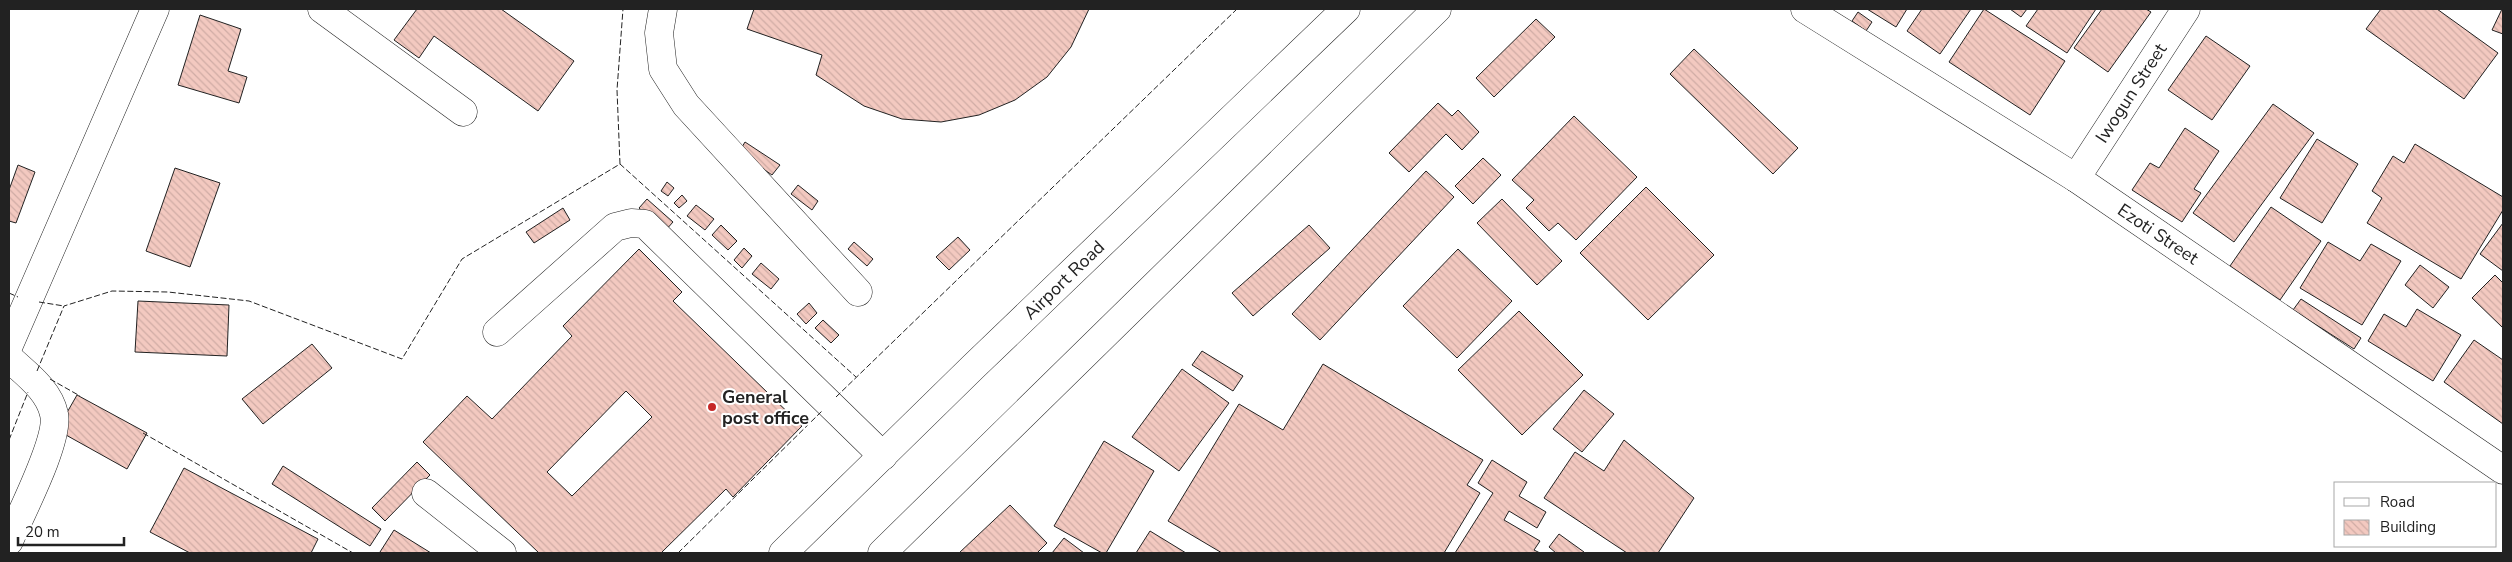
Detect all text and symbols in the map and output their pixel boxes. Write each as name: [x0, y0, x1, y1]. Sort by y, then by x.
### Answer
street label: Iwogun Street: [2090, 38, 2173, 147]
street label: Ezoti Street: [2113, 198, 2204, 270]
street label: Airport Road: [1018, 235, 1110, 325]
place label: General post office: [722, 385, 809, 430]
marker: General post office: [706, 401, 718, 413]
legend: [2334, 482, 2497, 547]
text: Road: [2380, 492, 2415, 512]
scale bar: [18, 514, 124, 546]
text: Building: [2380, 517, 2436, 537]
text: 20 m: [25, 522, 60, 542]

